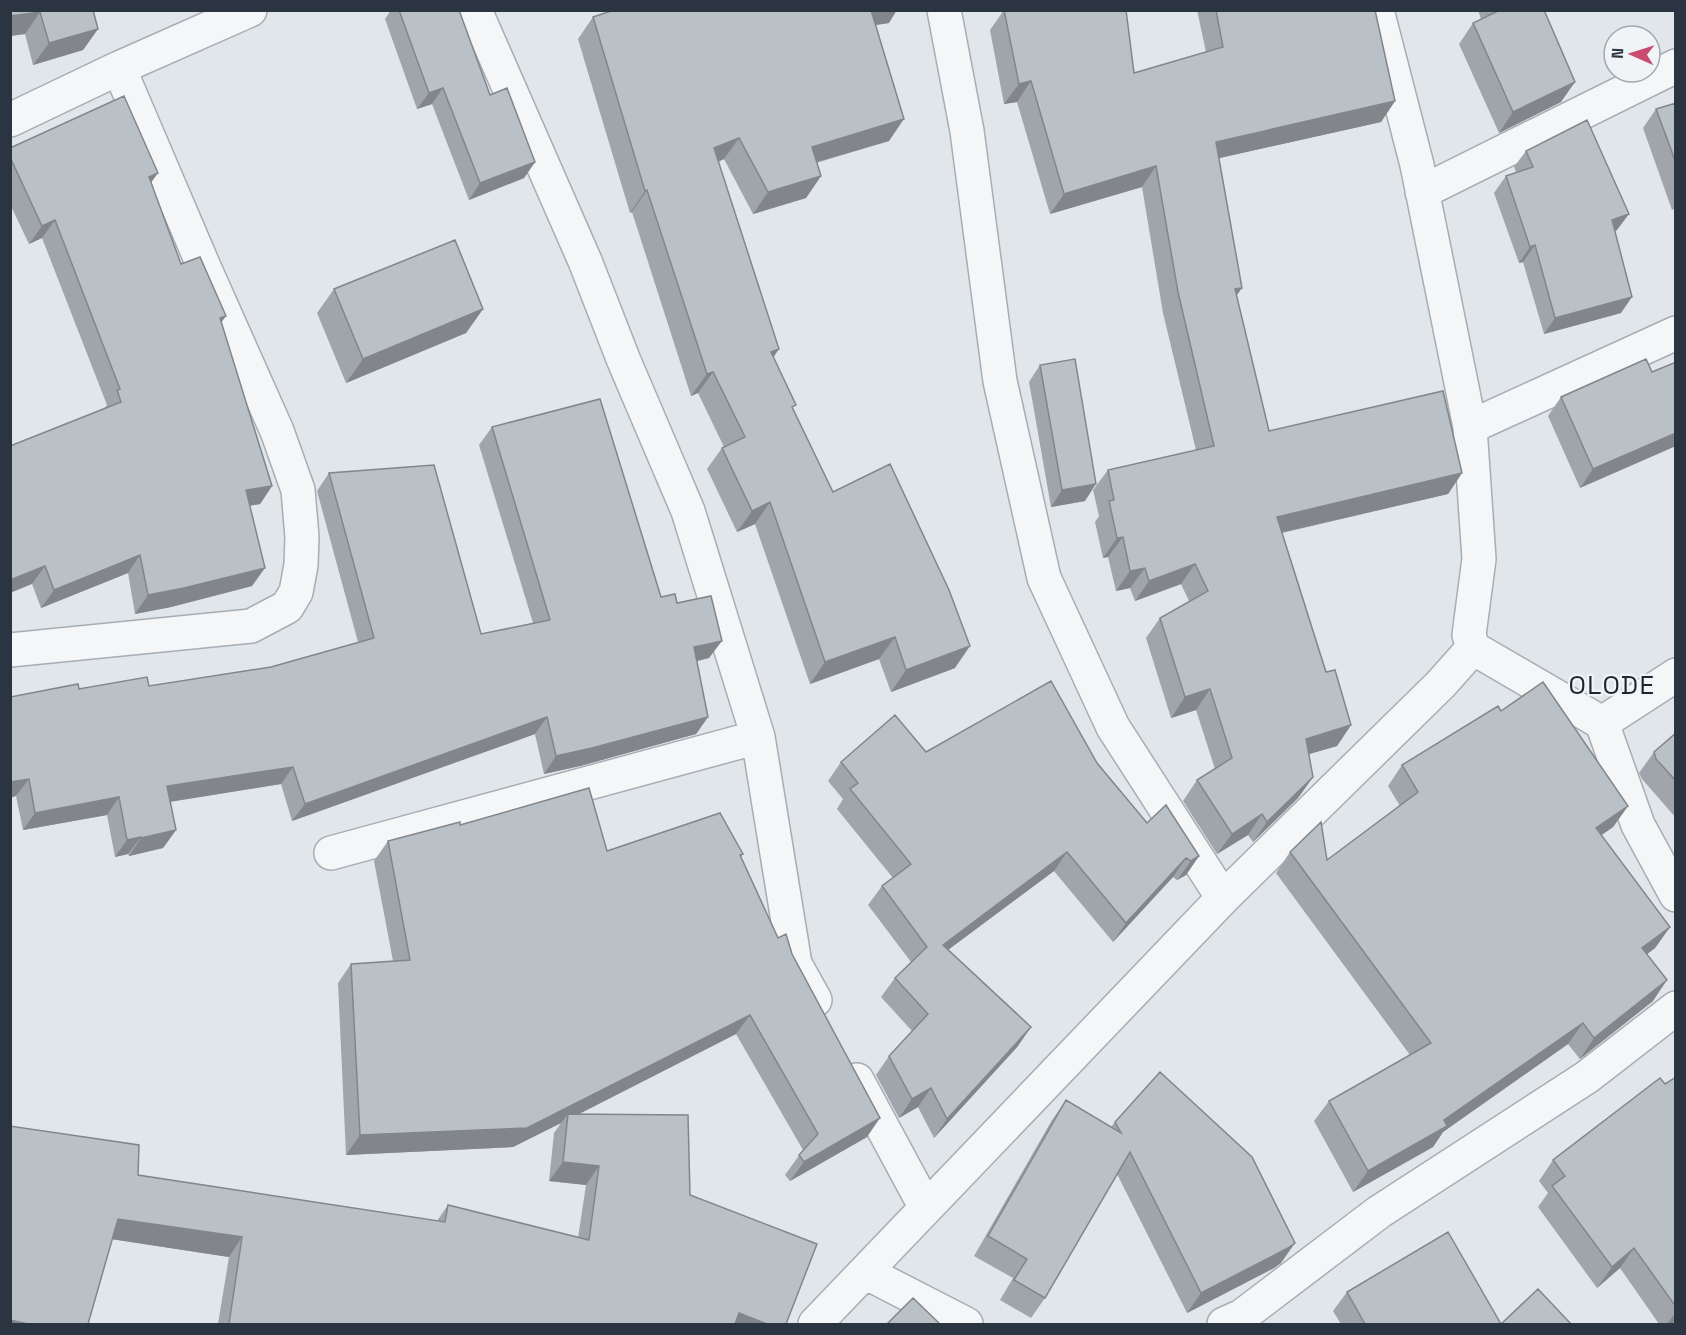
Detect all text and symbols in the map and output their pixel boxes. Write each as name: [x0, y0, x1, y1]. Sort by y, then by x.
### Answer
north arrow: [1602, 24, 1662, 84]
text: N: [1607, 47, 1628, 59]
district label: OLODE: [1568, 668, 1656, 702]

